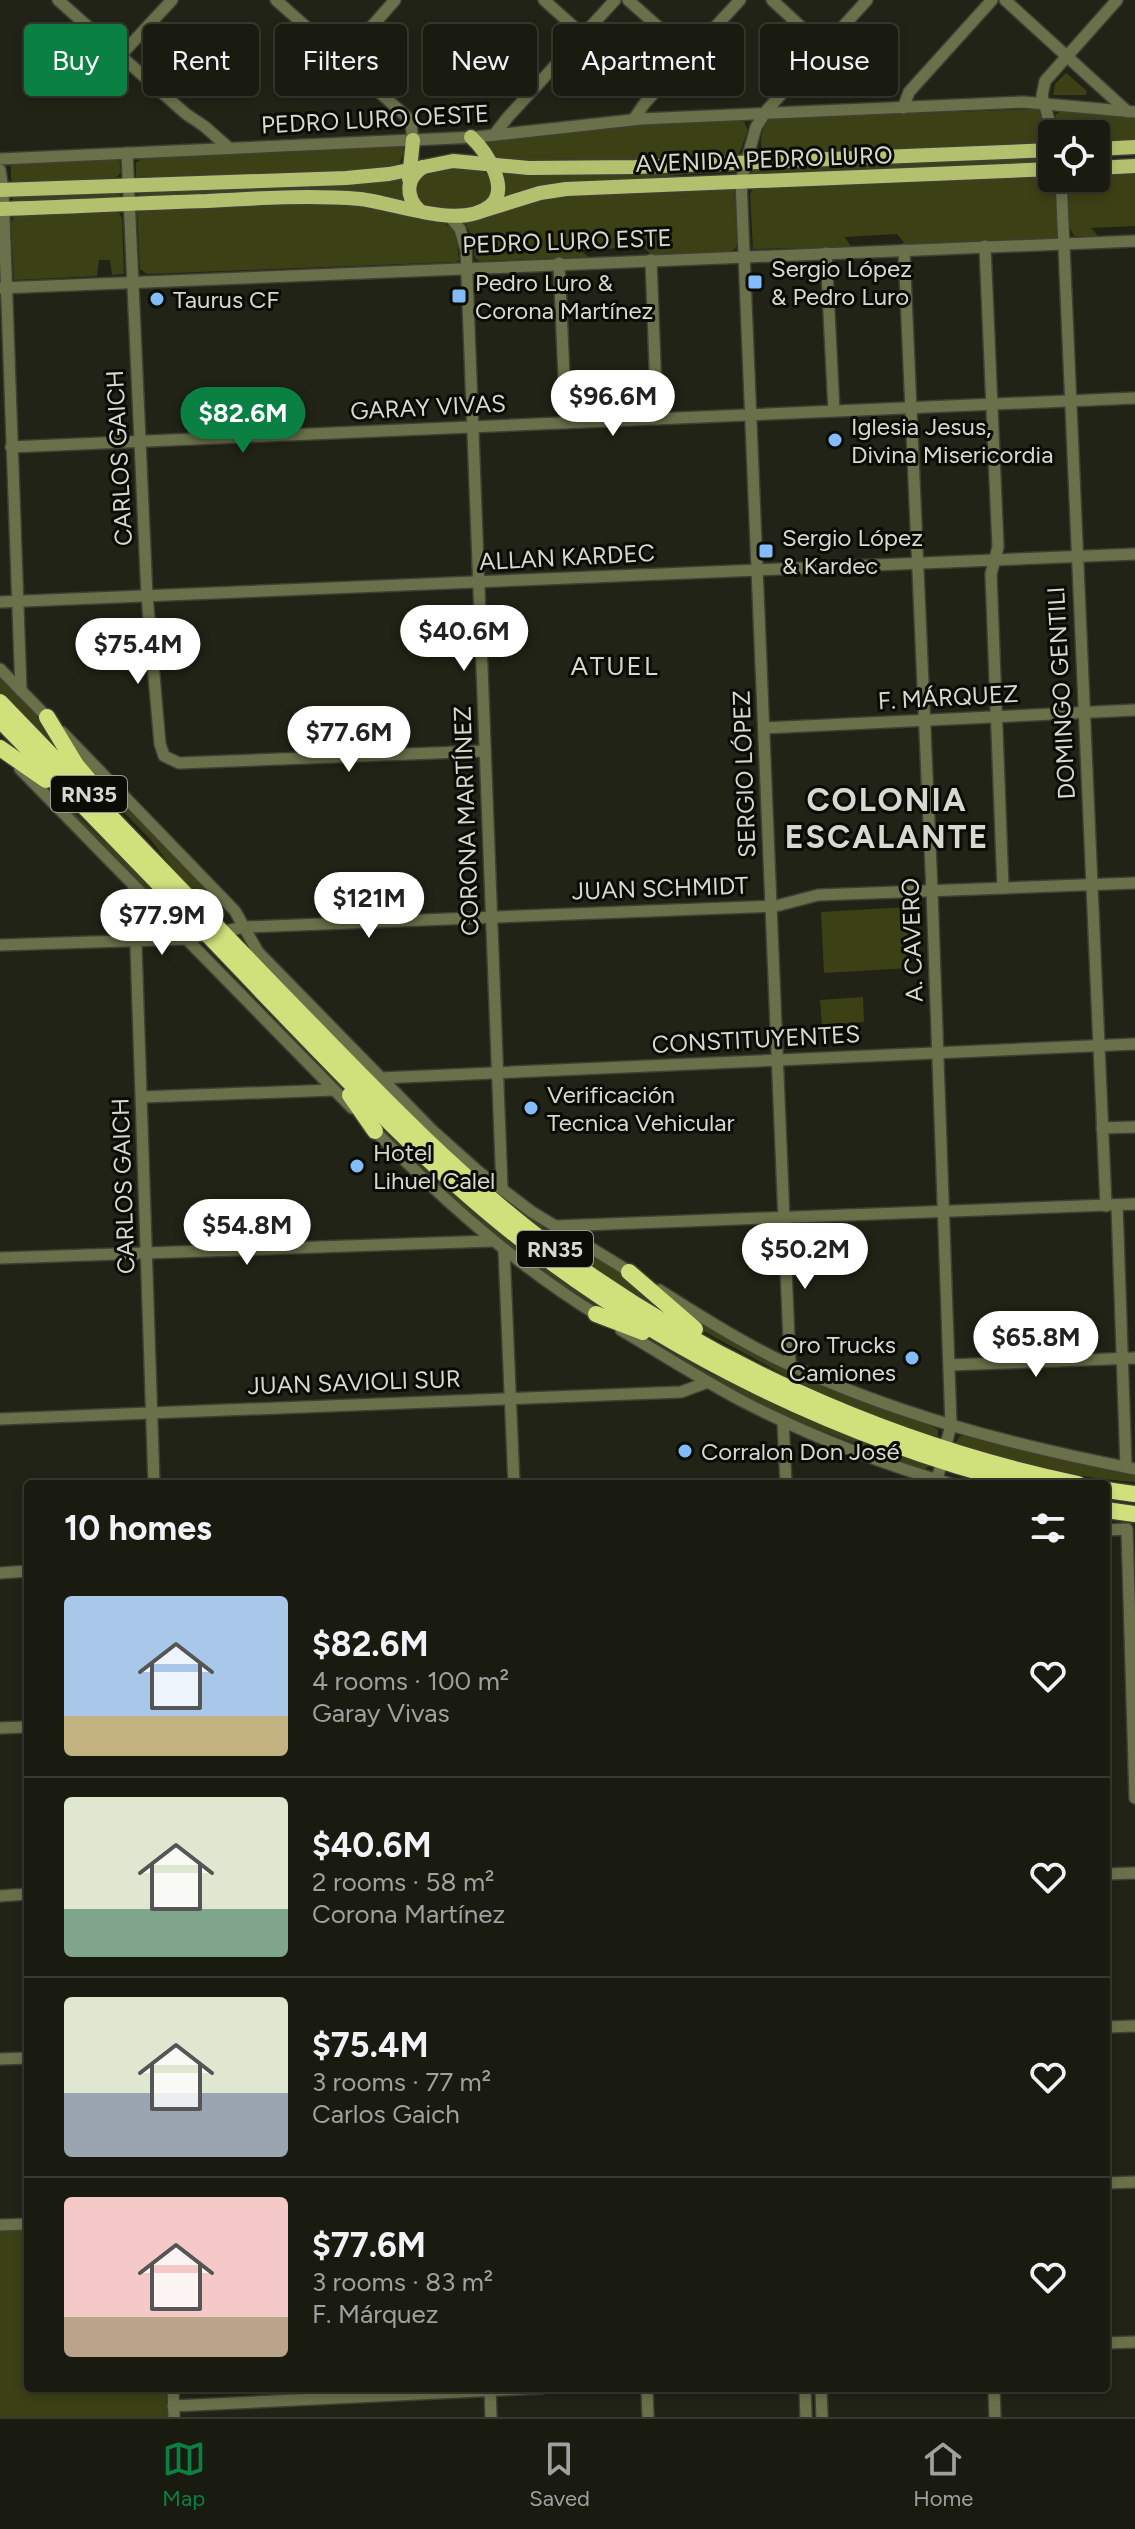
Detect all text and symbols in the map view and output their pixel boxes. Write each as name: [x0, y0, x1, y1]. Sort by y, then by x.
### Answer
chip: Buy: [24, 24, 127, 96]
chip: Rent: [143, 24, 259, 96]
chip: Filters: [275, 24, 407, 96]
chip: New: [423, 24, 537, 96]
chip: Apartment: [553, 24, 744, 96]
chip: House: [760, 24, 898, 96]
street label: PEDRO LURO OESTE: [260, 99, 490, 139]
map controls: [1038, 120, 1110, 192]
button: locate: [1038, 120, 1110, 192]
street label: AVENIDA PEDRO LURO: [635, 140, 893, 178]
street label: PEDRO LURO ESTE: [462, 223, 672, 259]
place label: Sergio López & Pedro Luro: [771, 254, 912, 311]
place label: Pedro Luro & Corona Martínez: [475, 268, 653, 325]
marker: Sergio López & Pedro Luro: [746, 273, 764, 291]
place label: Taurus CF: [173, 285, 279, 314]
marker: Pedro Luro & Corona Martínez: [450, 287, 468, 305]
marker: Taurus CF: [148, 290, 166, 308]
street label: CARLOS GAICH: [100, 369, 138, 547]
pin: $96.6M: [548, 370, 678, 438]
text: $96.6M: [569, 380, 657, 412]
pin: $82.6M: [178, 387, 308, 455]
street label: GARAY VIVAS: [350, 388, 506, 426]
text: $82.6M: [198, 397, 288, 429]
place label: Iglesia Jesus, Divina Misericordia: [851, 412, 1053, 469]
marker: Iglesia Jesus, Divina Misericordia: [826, 431, 844, 449]
place label: Sergio López & Kardec: [782, 523, 923, 580]
street label: ALLAN KARDEC: [478, 538, 656, 576]
marker: Sergio López & Kardec: [757, 542, 775, 560]
street label: DOMINGO GENTILI: [1041, 586, 1081, 800]
pin: $40.6M: [399, 605, 529, 673]
text: $40.6M: [418, 615, 510, 647]
pin: $75.4M: [73, 618, 203, 686]
text: $75.4M: [93, 628, 183, 660]
district label: ATUEL: [571, 650, 659, 682]
street label: F. MÁRQUEZ: [877, 679, 1019, 715]
street label: SERGIO LÓPEZ: [727, 690, 761, 858]
pin: $77.6M: [284, 706, 414, 774]
street label: CORONA MARTÍNEZ: [447, 706, 485, 936]
text: $77.6M: [305, 716, 393, 748]
road number: RN35: [51, 776, 127, 812]
district label: COLONIA ESCALANTE: [785, 781, 989, 856]
street label: JUAN SCHMIDT: [571, 870, 749, 906]
pin: $121M: [313, 872, 425, 940]
street label: A. CAVERO: [895, 877, 929, 1003]
text: $121M: [332, 882, 406, 914]
pin: $77.9M: [97, 889, 227, 957]
text: $77.9M: [118, 899, 206, 931]
street label: CONSTITUYENTES: [651, 1019, 861, 1059]
place label: Verificación Tecnica Vehicular: [547, 1080, 735, 1137]
street label: CARLOS GAICH: [105, 1098, 141, 1274]
marker: Verificación Tecnica Vehicular: [522, 1099, 540, 1117]
place label: Hotel Lihuel Calel: [373, 1138, 495, 1195]
marker: Hotel Lihuel Calel: [348, 1157, 366, 1175]
pin: $54.8M: [182, 1199, 312, 1267]
text: $54.8M: [202, 1209, 292, 1241]
pin: $50.2M: [740, 1223, 870, 1291]
road number: RN35: [517, 1231, 593, 1267]
text: $50.2M: [760, 1233, 850, 1265]
pin: $65.8M: [971, 1311, 1101, 1379]
text: $65.8M: [991, 1321, 1081, 1353]
place label: Oro Trucks Camiones: [780, 1330, 896, 1387]
marker: Oro Trucks Camiones: [903, 1349, 921, 1367]
street label: JUAN SAVIOLI SUR: [247, 1364, 461, 1400]
place label: Corralon Don José: [701, 1437, 900, 1466]
marker: Corralon Don José: [676, 1442, 694, 1460]
icon: filters: [1026, 1506, 1070, 1550]
text: 10 homes: [64, 1508, 212, 1549]
text: $82.6M: [312, 1624, 429, 1665]
icon: home: [128, 1628, 224, 1724]
icon: heart: [1026, 1654, 1070, 1698]
text: 4 rooms · 100 m²: [312, 1665, 509, 1697]
text: Garay Vivas: [312, 1697, 450, 1729]
text: $40.6M: [312, 1825, 432, 1866]
icon: home: [128, 1829, 224, 1925]
icon: heart: [1026, 1855, 1070, 1899]
text: 2 rooms · 58 m²: [312, 1866, 494, 1898]
text: Corona Martínez: [312, 1898, 505, 1930]
text: $75.4M: [312, 2025, 429, 2066]
icon: home: [128, 2029, 224, 2125]
icon: heart: [1026, 2055, 1070, 2099]
text: 3 rooms · 77 m²: [312, 2066, 491, 2098]
text: Carlos Gaich: [312, 2098, 460, 2130]
text: $77.6M: [312, 2225, 426, 2266]
icon: home: [128, 2229, 224, 2325]
icon: heart: [1026, 2255, 1070, 2299]
text: 3 rooms · 83 m²: [312, 2266, 493, 2298]
text: F. Márquez: [312, 2298, 438, 2330]
tab: Map: [162, 2437, 206, 2512]
tab: Saved: [529, 2437, 590, 2512]
tab: Home: [913, 2437, 973, 2512]

